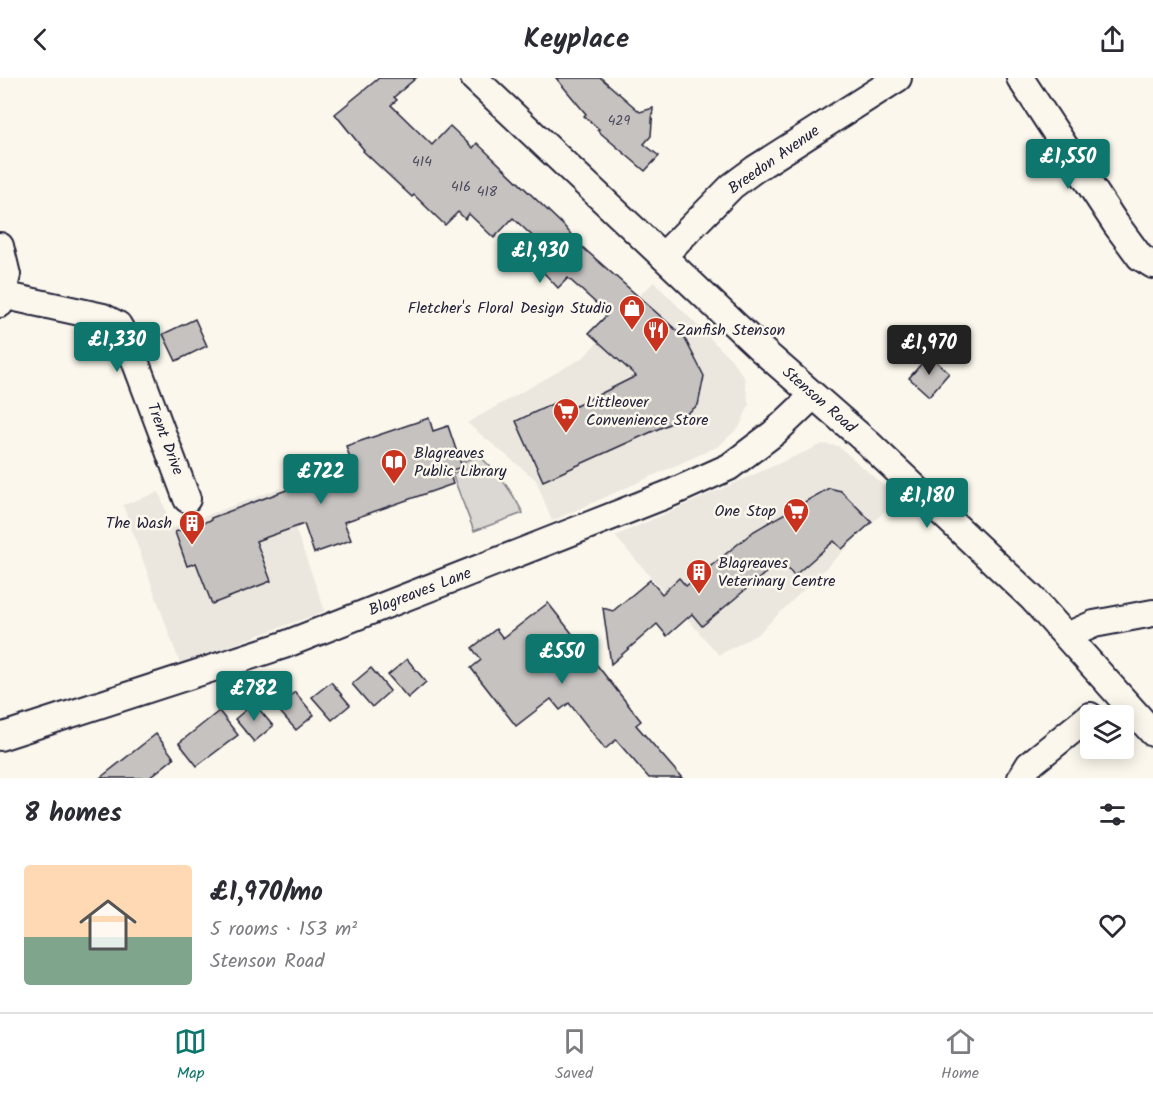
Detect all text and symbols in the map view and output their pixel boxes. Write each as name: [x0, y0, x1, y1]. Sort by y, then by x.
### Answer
text: Keyplace: [524, 18, 629, 61]
icon: back: [24, 23, 57, 56]
icon: share: [1096, 23, 1129, 56]
house number: 429: [608, 110, 631, 132]
street label: Breedon Avenue: [723, 119, 825, 201]
pin: £1,550: [1019, 139, 1117, 190]
text: £1,550: [1040, 142, 1096, 174]
house number: 414: [412, 151, 432, 173]
house number: 416: [451, 176, 471, 198]
house number: 418: [477, 181, 498, 203]
pin: £1,930: [491, 233, 589, 284]
text: £1,930: [511, 236, 569, 268]
shop icon: Fletcher's Floral Design Studio: [617, 293, 647, 331]
place label: Fletcher's Floral Design Studio: [408, 296, 612, 321]
restaurant icon: Zanfish Stenson: [641, 315, 671, 353]
place label: Zanfish Stenson: [676, 318, 785, 343]
pin: £1,330: [68, 322, 166, 373]
text: £1,330: [88, 325, 146, 357]
pin: £1,970: [880, 325, 978, 376]
text: £1,970: [901, 328, 957, 360]
street label: Stenson Road: [776, 361, 862, 440]
place label: Littleover Convenience Store: [586, 390, 709, 433]
supermarket icon: Littleover Convenience Store: [551, 396, 581, 434]
street label: Trent Drive: [140, 399, 190, 479]
place label: Blagreaves Public Library: [414, 441, 507, 484]
library icon: Blagreaves Public Library: [379, 447, 409, 485]
pin: £722: [285, 454, 357, 505]
text: £722: [297, 457, 345, 489]
pin: £1,180: [878, 478, 976, 529]
text: £1,180: [900, 481, 954, 513]
supermarket icon: One Stop: [781, 496, 811, 534]
place label: One Stop: [714, 499, 776, 524]
building icon: The Wash: [177, 508, 207, 546]
place label: The Wash: [106, 511, 172, 536]
place label: Blagreaves Veterinary Centre: [718, 551, 835, 594]
building icon: Blagreaves Veterinary Centre: [684, 557, 714, 595]
street label: Blagreaves Lane: [365, 561, 475, 623]
pin: £550: [526, 634, 598, 685]
text: £550: [539, 637, 585, 669]
pin: £782: [218, 671, 290, 722]
text: £782: [230, 674, 278, 706]
map controls: [1080, 705, 1134, 759]
button: layers: [1080, 705, 1134, 759]
text: 8 homes: [24, 793, 122, 835]
icon: filters: [1096, 798, 1129, 831]
text: £1,970/mo: [210, 872, 323, 914]
icon: home: [72, 889, 144, 961]
icon: heart: [1096, 909, 1129, 942]
text: 5 rooms · 153 m²: [210, 914, 357, 946]
text: Stenson Road: [210, 946, 324, 978]
tab: Map: [174, 1025, 207, 1086]
tab: Saved: [555, 1025, 593, 1086]
tab: Home: [941, 1025, 979, 1086]

